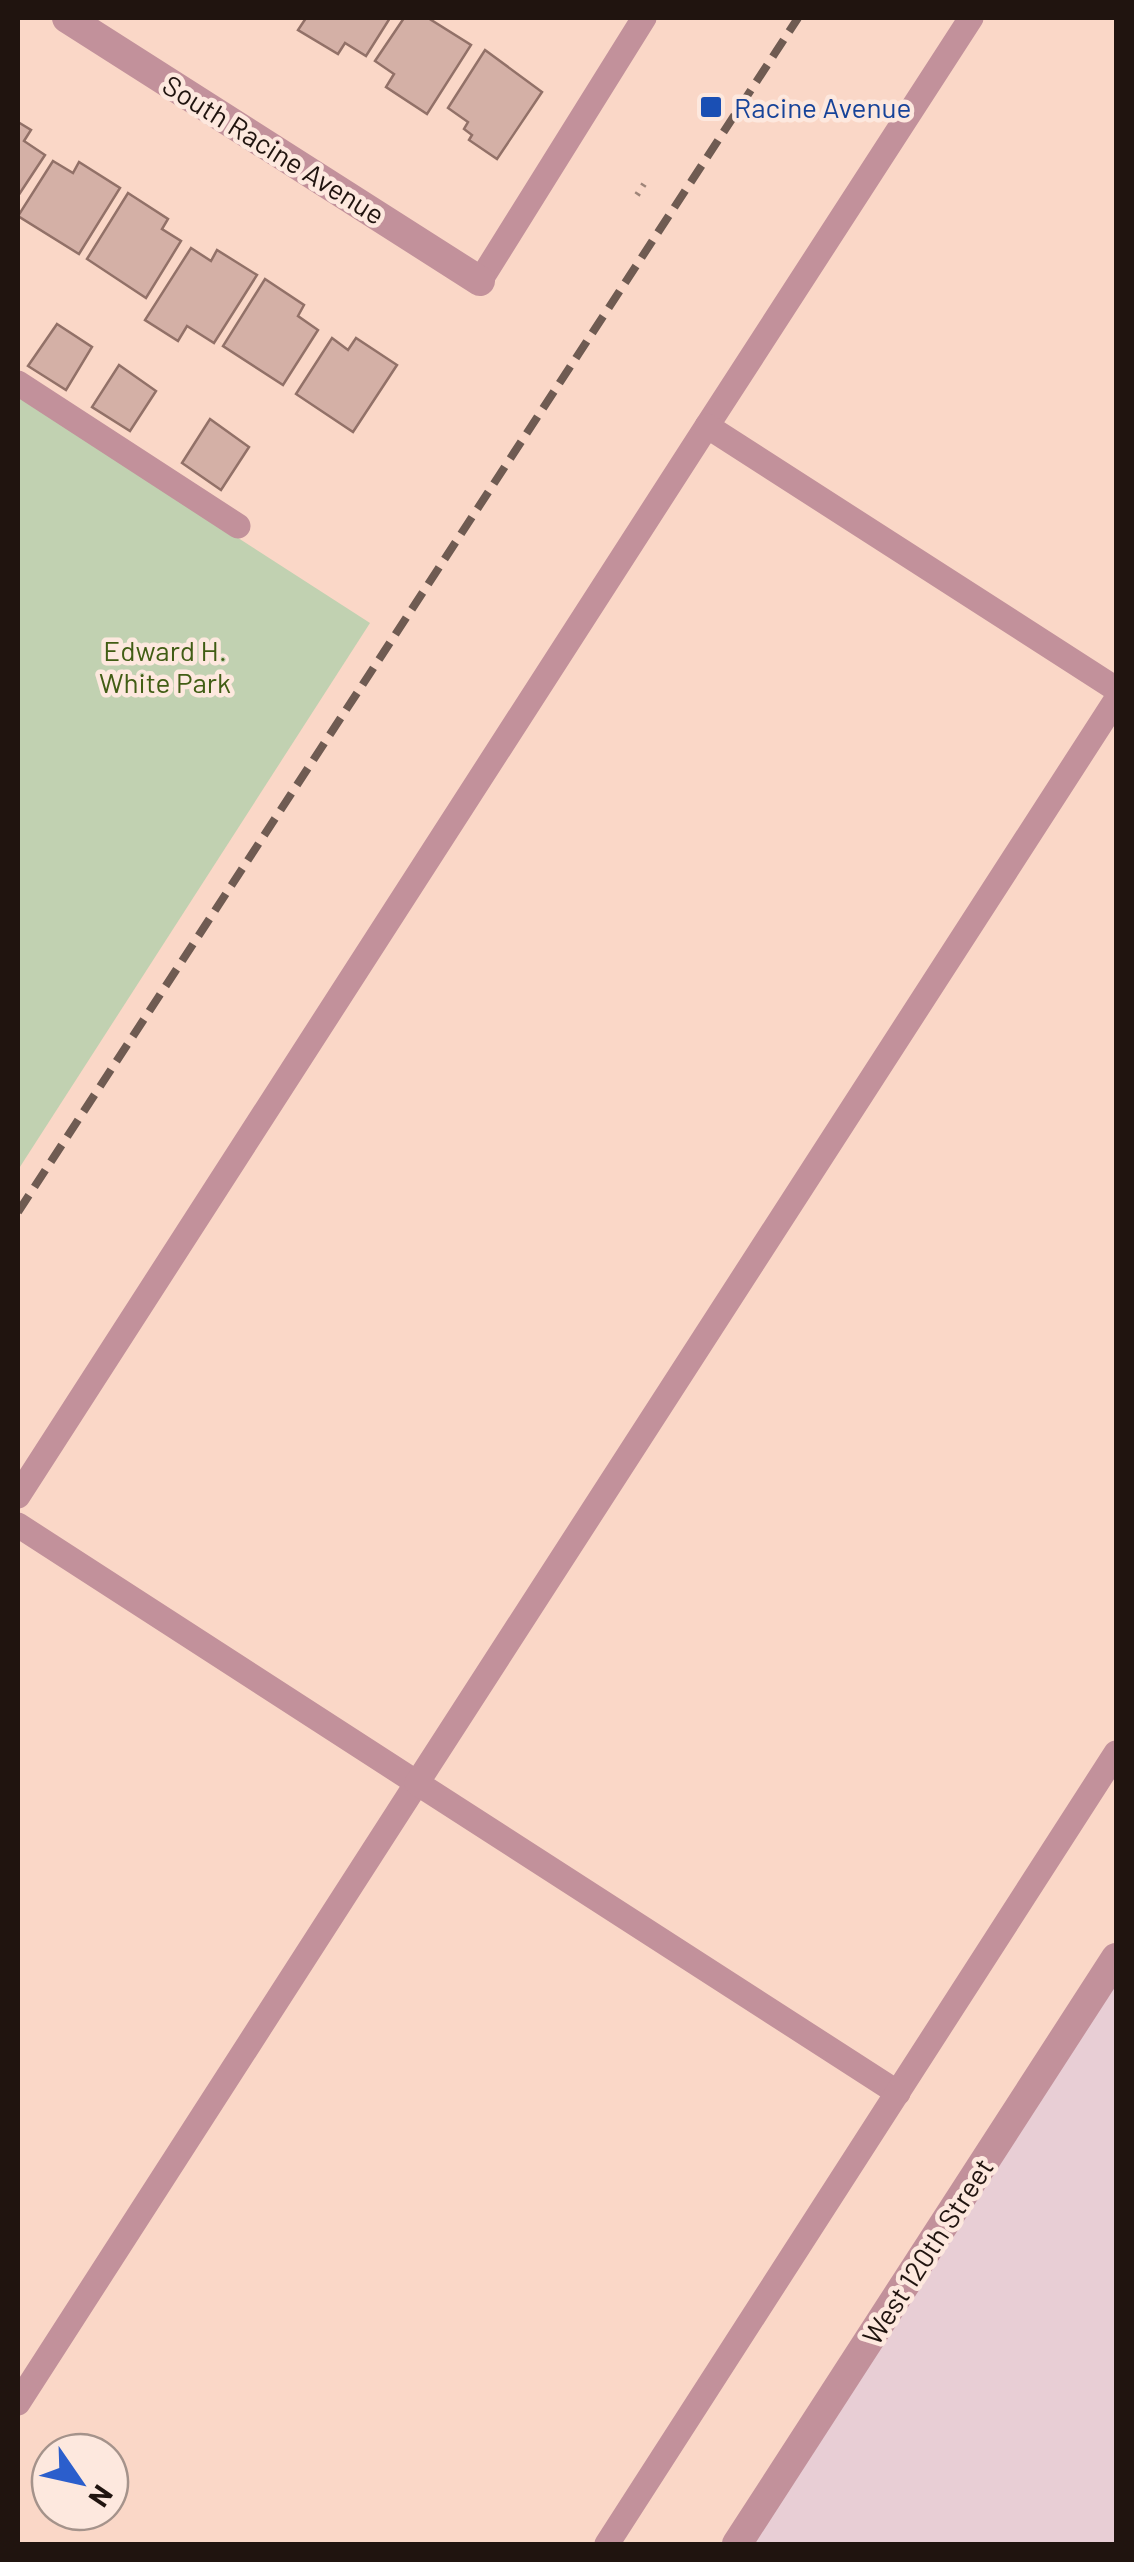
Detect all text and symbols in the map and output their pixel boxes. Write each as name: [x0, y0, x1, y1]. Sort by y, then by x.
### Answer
street label: South Racine Avenue: [157, 67, 391, 231]
place label: Racine Avenue: [734, 90, 912, 124]
marker: Racine Avenue: [698, 94, 724, 120]
park label: Edward H. White Park: [99, 633, 231, 699]
street label: West 120th Street: [854, 2152, 1000, 2350]
north arrow: [30, 2432, 130, 2532]
text: N: [82, 2479, 121, 2514]

